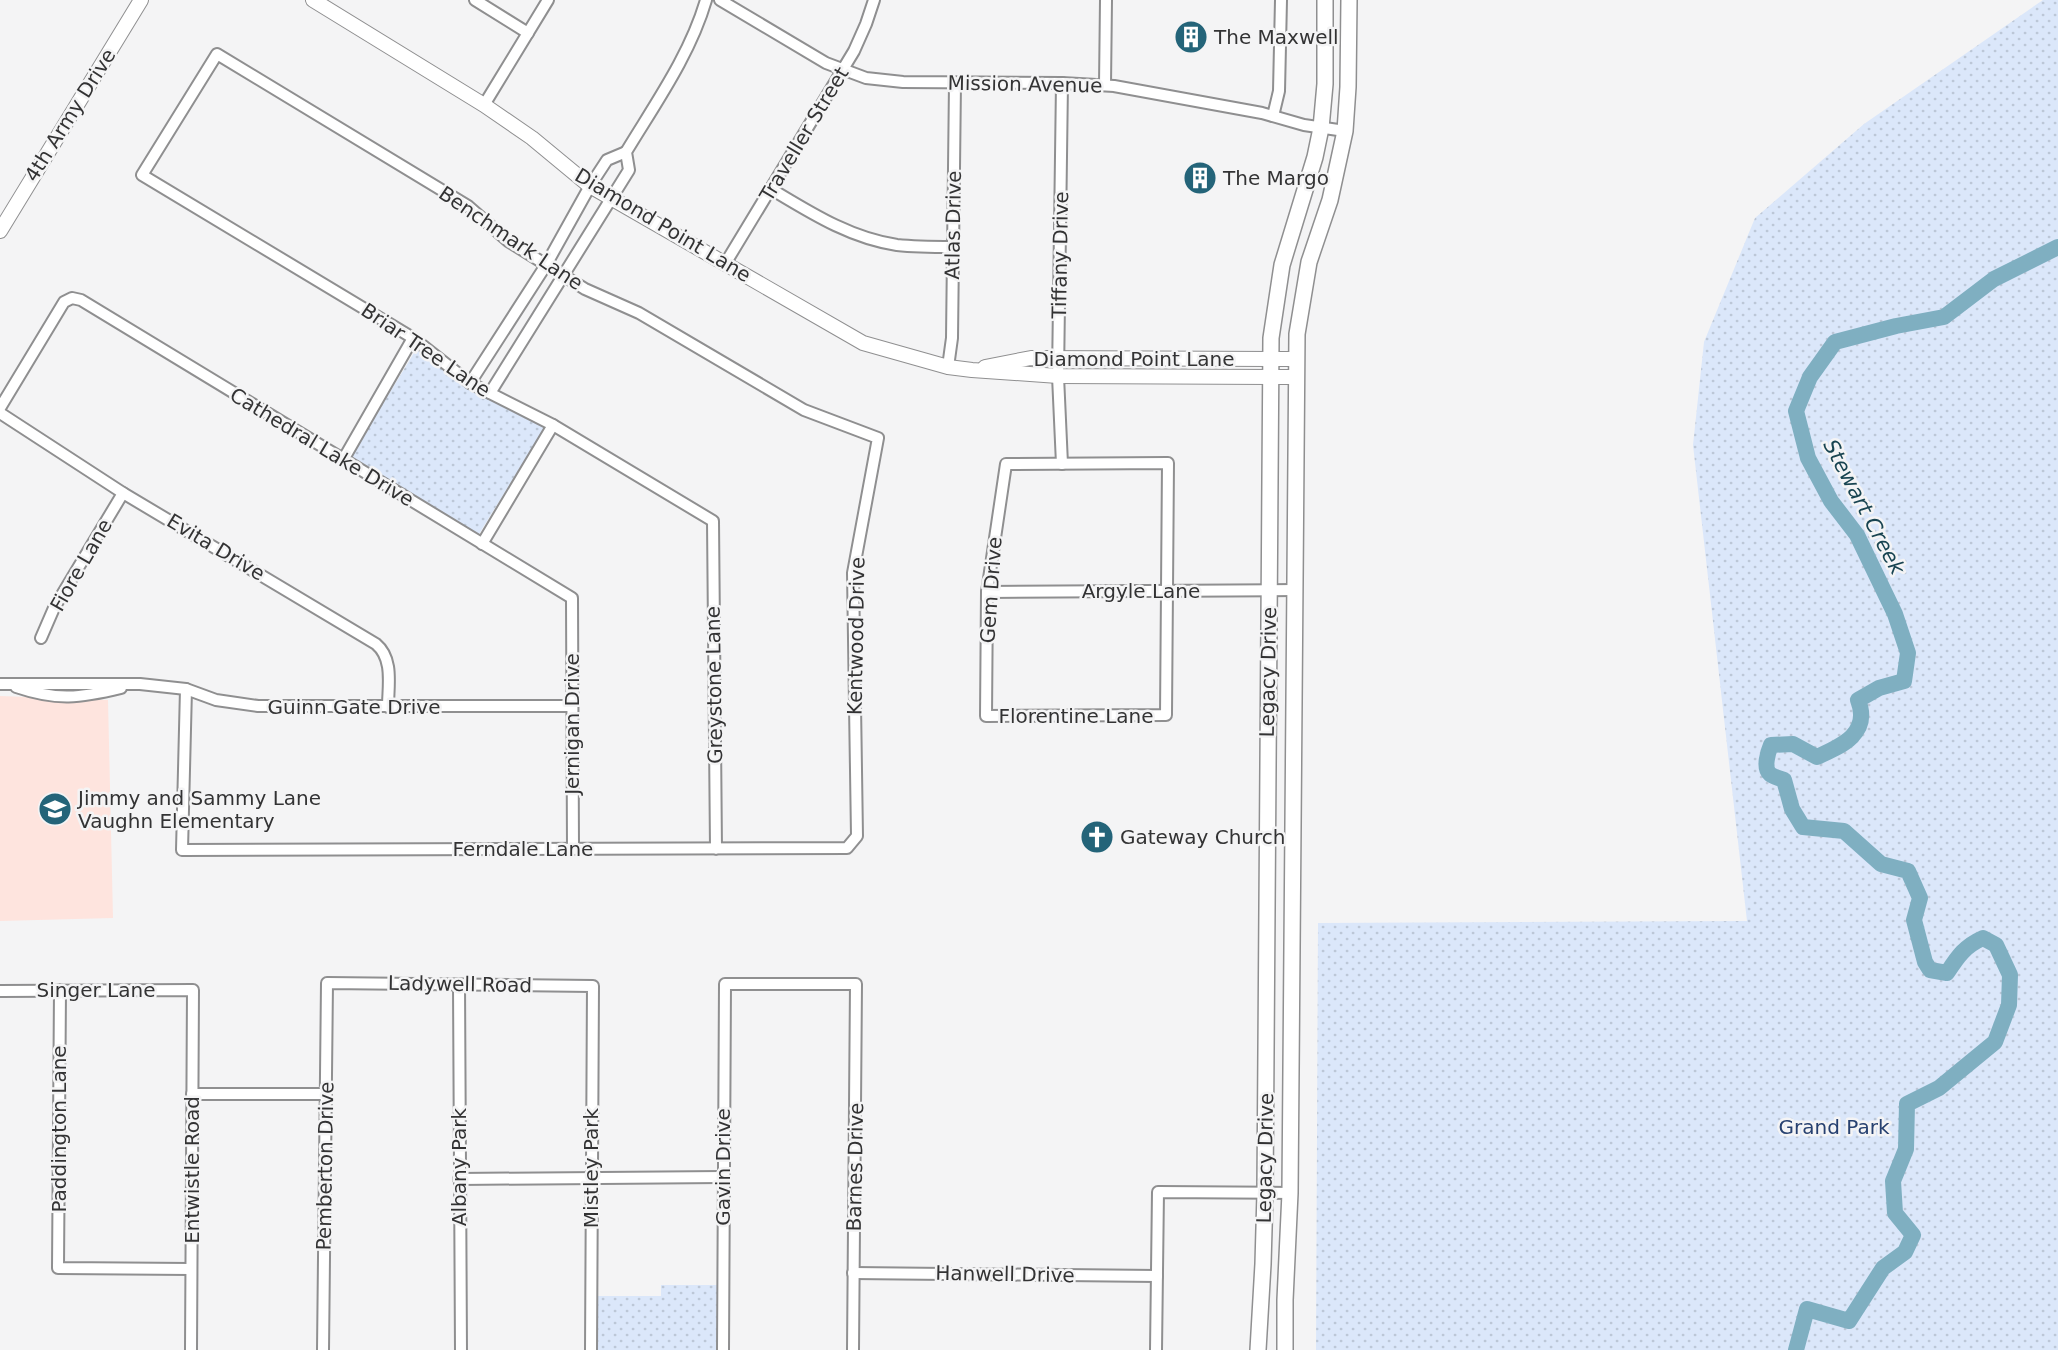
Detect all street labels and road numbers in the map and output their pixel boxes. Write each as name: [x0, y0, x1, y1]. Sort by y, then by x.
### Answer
street label: 4th Army Drive: [20, 44, 120, 186]
street label: Traveller Street: [754, 62, 854, 206]
street label: Mission Avenue: [947, 71, 1103, 97]
street label: Diamond Point Lane: [571, 163, 755, 287]
street label: Atlas Drive: [940, 170, 966, 280]
street label: Benchmark Lane: [434, 181, 588, 295]
street label: Tiffany Drive: [1047, 191, 1073, 320]
street label: Briar Tree Lane: [357, 298, 495, 402]
street label: Diamond Point Lane: [1033, 347, 1235, 371]
street label: Cathedral Lake Drive: [226, 383, 418, 511]
street label: Evita Drive: [163, 508, 269, 586]
street label: Fiore Lane: [45, 515, 117, 615]
street label: Gem Drive: [975, 536, 1007, 644]
street label: Kentwood Drive: [843, 557, 869, 715]
street label: Argyle Lane: [1082, 579, 1200, 603]
street label: Greystone Lane: [701, 606, 727, 764]
street label: Legacy Drive: [1255, 607, 1281, 737]
street label: Jernigan Drive: [560, 653, 584, 797]
street label: Guinn Gate Drive: [267, 695, 441, 719]
street label: Florentine Lane: [998, 704, 1154, 728]
street label: Ferndale Lane: [453, 837, 593, 861]
street label: Ladywell Road: [388, 971, 532, 997]
street label: Singer Lane: [37, 978, 155, 1002]
street label: Paddington Lane: [47, 1045, 71, 1213]
street label: Pemberton Drive: [312, 1081, 338, 1251]
street label: Legacy Drive: [1252, 1093, 1278, 1223]
street label: Entwistle Road: [180, 1096, 204, 1244]
street label: Barnes Drive: [842, 1102, 868, 1232]
street label: Albany Park: [447, 1107, 471, 1226]
street label: Mistley Park: [579, 1107, 603, 1228]
street label: Gavin Drive: [711, 1108, 735, 1226]
street label: Hanwell Drive: [935, 1261, 1075, 1287]

